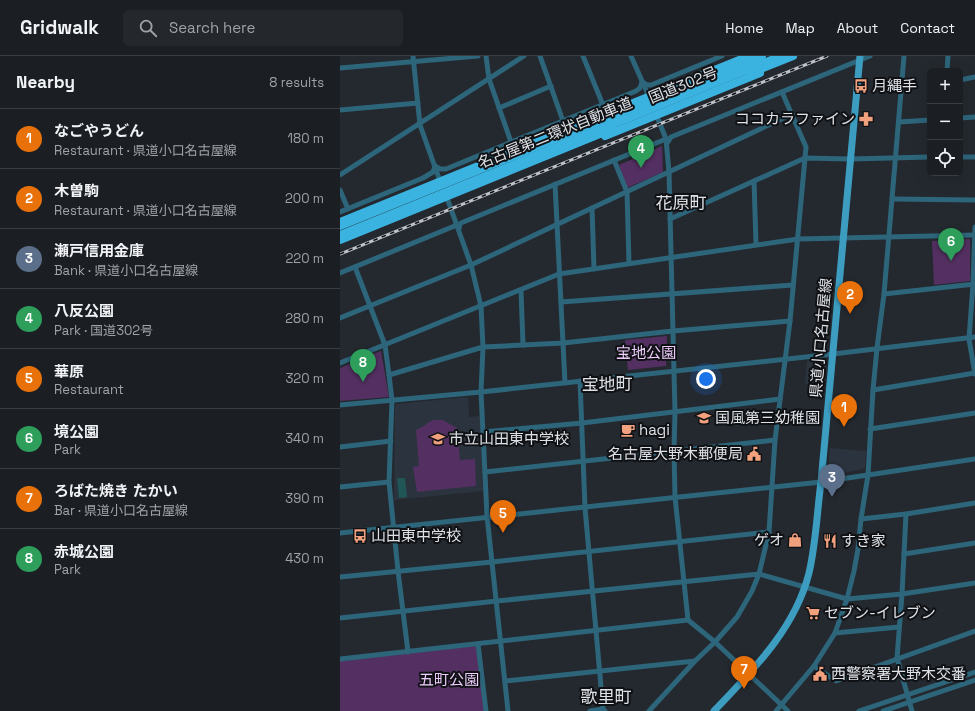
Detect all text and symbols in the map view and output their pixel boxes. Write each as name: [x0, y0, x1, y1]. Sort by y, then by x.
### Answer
search box: [123, 10, 403, 46]
text: Gridwalk: [20, 15, 99, 40]
icon: search: [137, 17, 159, 39]
text: Search here: [169, 18, 255, 37]
text: Home: [725, 19, 763, 37]
text: Map: [785, 19, 815, 37]
text: About: [837, 19, 878, 37]
text: Contact: [900, 19, 955, 37]
street label: 国道302号: [646, 62, 720, 107]
map controls: [927, 68, 963, 176]
button: +: [927, 68, 963, 104]
text: Nearby: [16, 71, 75, 93]
text: 8 results: [269, 74, 324, 91]
place label: 月縄手: [872, 76, 917, 95]
bus stop icon: 月縄手: [853, 78, 869, 94]
street label: 名古屋第二環状自動車道: [475, 93, 635, 172]
button: −: [927, 104, 963, 140]
place label: ココカラファイン: [735, 109, 855, 128]
pharmacy icon: ココカラファイン: [858, 111, 874, 127]
text: なごやうどん: [54, 121, 144, 140]
text: 1: [26, 130, 32, 147]
text: 180 m: [288, 130, 324, 147]
pin: 4: [628, 135, 654, 168]
button: locate: [927, 140, 963, 176]
text: Restaurant · 県道小口名古屋線: [54, 142, 237, 159]
text: 木曽駒: [54, 181, 99, 200]
text: 2: [25, 190, 33, 207]
text: 200 m: [285, 190, 324, 207]
district label: 花原町: [656, 192, 707, 214]
text: Restaurant · 県道小口名古屋線: [54, 202, 237, 219]
pin: 6: [938, 228, 964, 261]
text: 瀬戸信用金庫: [54, 241, 144, 260]
text: 3: [25, 250, 33, 267]
text: 220 m: [285, 250, 324, 267]
text: Bank · 県道小口名古屋線: [54, 262, 198, 279]
street label: 県道小口名古屋線: [806, 277, 835, 399]
pin: 2: [837, 281, 863, 314]
text: 八反公園: [54, 301, 114, 320]
text: 4: [25, 310, 33, 327]
text: 280 m: [285, 310, 324, 327]
text: Park · 国道302号: [54, 322, 153, 339]
park label: 宝地公園: [616, 343, 676, 362]
pin: 8: [350, 349, 376, 382]
text: 華原: [54, 362, 84, 381]
your location: [696, 369, 716, 389]
text: 5: [25, 370, 33, 387]
text: 320 m: [285, 370, 324, 387]
district label: 宝地町: [582, 373, 633, 395]
text: Restaurant: [54, 381, 124, 398]
pin: 1: [831, 394, 857, 427]
place label: 国風第三幼稚園: [715, 408, 820, 427]
school or university icon: 国風第三幼稚園: [696, 410, 712, 426]
place label: hagi: [639, 420, 670, 439]
text: 境公園: [54, 422, 99, 441]
cafe icon: hagi: [620, 422, 636, 438]
place label: 市立山田東中学校: [449, 429, 569, 448]
text: 6: [25, 430, 33, 447]
text: 340 m: [285, 430, 324, 447]
school or university icon: 市立山田東中学校: [430, 431, 446, 447]
text: Park: [54, 441, 81, 458]
place label: 名古屋大野木郵便局: [608, 444, 743, 463]
public building icon: 名古屋大野木郵便局: [746, 446, 762, 462]
pin: 3: [819, 464, 845, 497]
text: ろばた焼き たかい: [54, 481, 178, 500]
text: 7: [25, 490, 33, 507]
text: 390 m: [285, 490, 324, 507]
pin: 5: [490, 500, 516, 533]
text: Bar · 県道小口名古屋線: [54, 502, 188, 519]
place label: 山田東中学校: [371, 526, 461, 545]
bus stop icon: 山田東中学校: [352, 528, 368, 544]
place label: ゲオ: [754, 530, 784, 549]
place label: すき家: [841, 531, 886, 550]
shop icon: ゲオ: [787, 532, 803, 548]
restaurant icon: すき家: [822, 533, 838, 549]
text: 赤城公園: [54, 542, 114, 561]
text: 8: [25, 550, 33, 567]
text: 430 m: [285, 550, 324, 567]
text: Park: [54, 561, 81, 578]
place label: セブン-イレブン: [824, 603, 936, 622]
supermarket icon: セブン-イレブン: [805, 605, 821, 621]
pin: 7: [731, 656, 757, 689]
place label: 西警察署大野木交番: [831, 664, 966, 683]
public building icon: 西警察署大野木交番: [812, 666, 828, 682]
park label: 五町公園: [419, 670, 479, 689]
district label: 歌里町: [581, 686, 632, 708]

